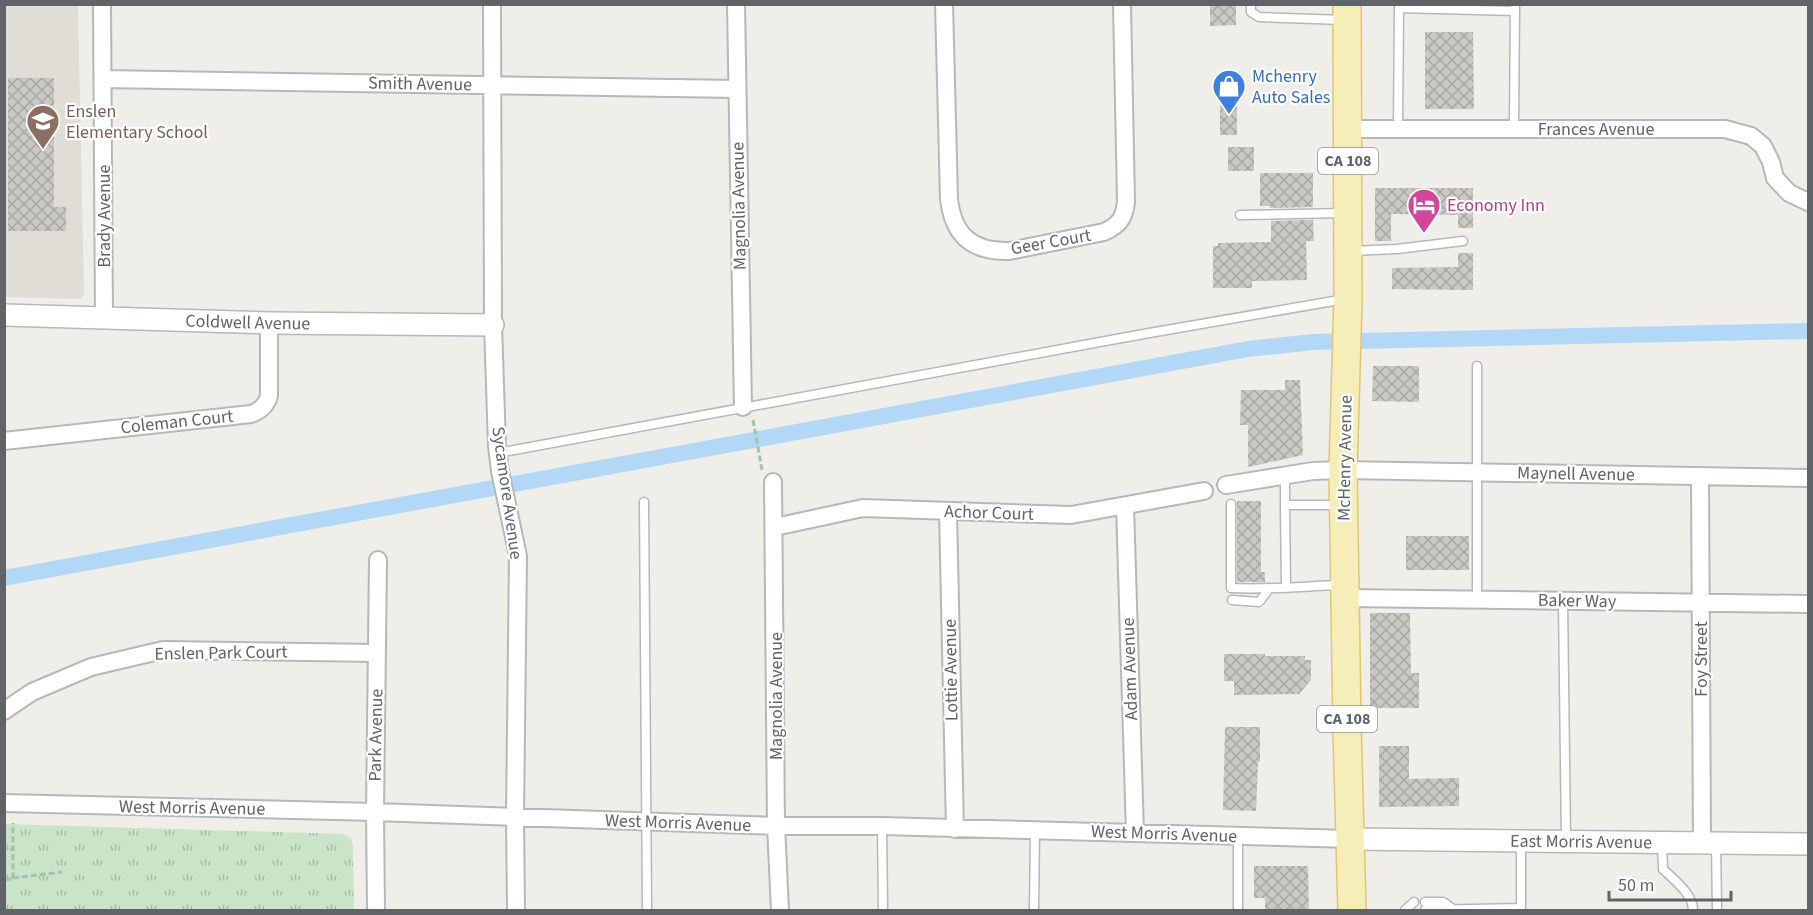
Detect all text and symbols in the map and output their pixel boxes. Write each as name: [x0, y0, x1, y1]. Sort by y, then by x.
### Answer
place label: Mchenry Auto Sales: [1252, 64, 1330, 110]
shop icon: Mchenry Auto Sales: [1211, 68, 1247, 115]
street label: Smith Avenue: [368, 71, 472, 97]
place label: Enslen Elementary School: [66, 99, 208, 145]
school or university icon: Enslen Elementary School: [25, 103, 61, 150]
street label: Frances Avenue: [1538, 117, 1654, 142]
street label: Magnolia Avenue: [725, 142, 753, 270]
road number: CA 108: [1318, 148, 1378, 174]
street label: Brady Avenue: [92, 164, 117, 267]
hotel icon: Economy Inn: [1406, 187, 1442, 234]
place label: Economy Inn: [1447, 193, 1545, 218]
street label: Geer Court: [1009, 223, 1093, 261]
street label: Coldwell Avenue: [185, 308, 310, 336]
street label: McHenry Avenue: [1331, 395, 1359, 521]
street label: Coleman Court: [119, 404, 235, 440]
street label: Sycamore Avenue: [485, 425, 529, 561]
street label: Maynell Avenue: [1517, 460, 1635, 488]
street label: Achor Court: [944, 499, 1034, 527]
street label: Baker Way: [1538, 588, 1617, 614]
street label: Adam Avenue: [1116, 617, 1144, 721]
street label: Lottie Avenue: [938, 619, 964, 721]
street label: Foy Street: [1689, 621, 1714, 697]
street label: Magnolia Avenue: [764, 632, 789, 760]
street label: Enslen Park Court: [154, 639, 288, 667]
street label: Park Avenue: [363, 688, 389, 782]
road number: CA 108: [1317, 706, 1377, 732]
street label: West Morris Avenue: [119, 794, 265, 822]
street label: West Morris Avenue: [604, 808, 752, 838]
street label: West Morris Avenue: [1090, 819, 1238, 849]
street label: East Morris Avenue: [1510, 828, 1652, 855]
scale bar: [1609, 864, 1730, 902]
text: 50 m: [1618, 873, 1654, 898]

